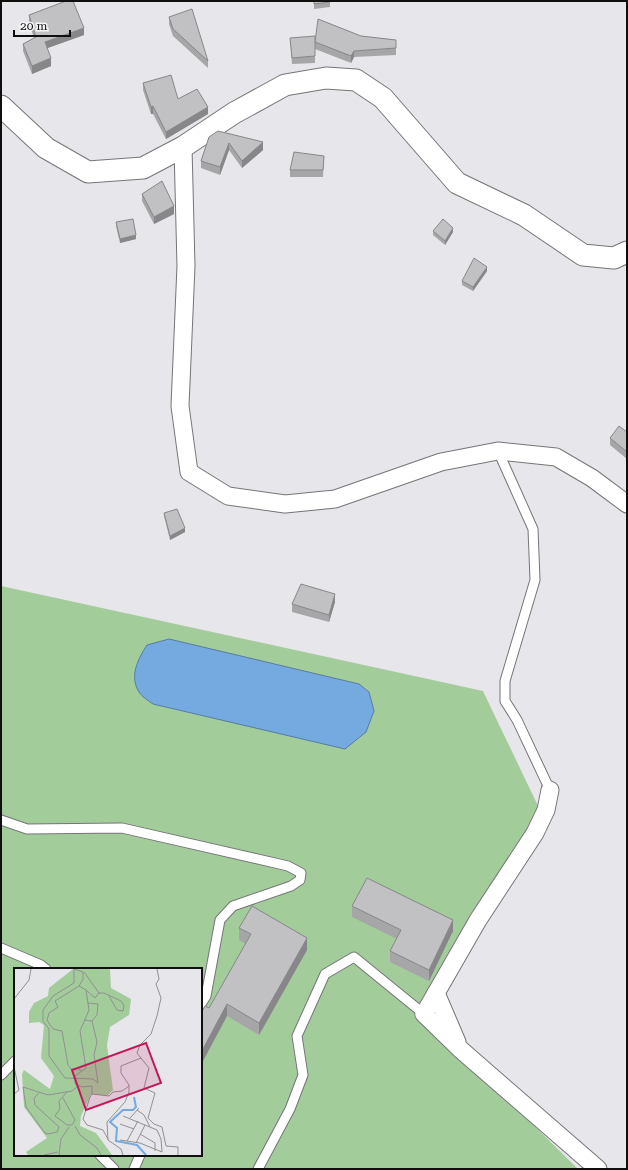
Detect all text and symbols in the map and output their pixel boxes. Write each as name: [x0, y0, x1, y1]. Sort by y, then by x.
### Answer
scale bar: [14, 12, 70, 38]
text: 20 m: [20, 19, 47, 33]
inset map: [14, 968, 202, 1156]

